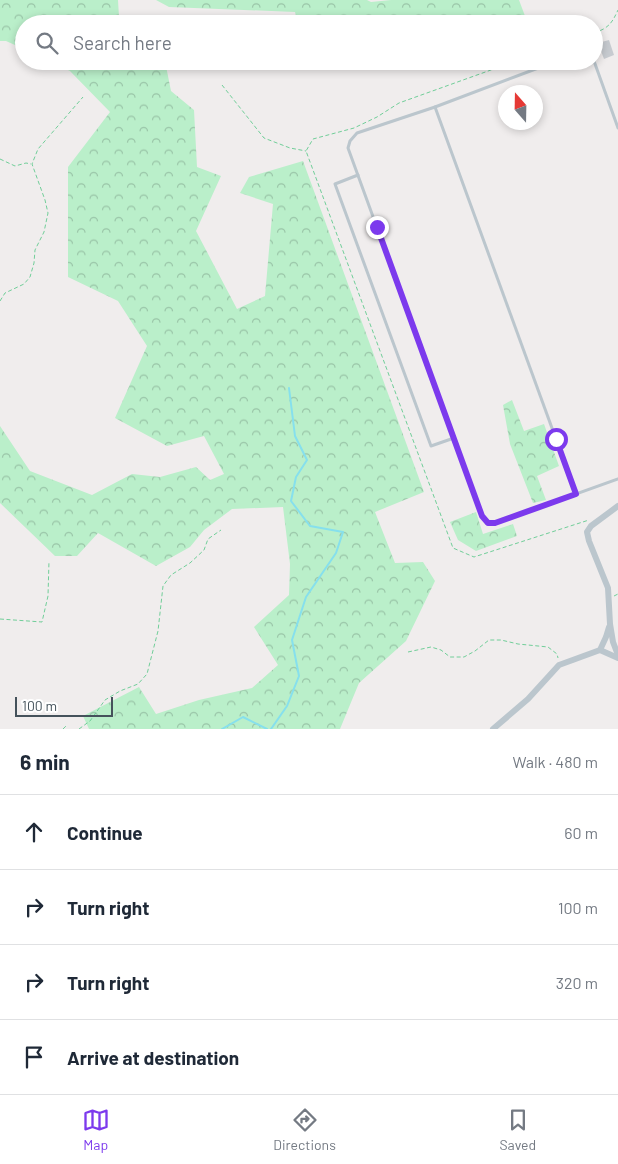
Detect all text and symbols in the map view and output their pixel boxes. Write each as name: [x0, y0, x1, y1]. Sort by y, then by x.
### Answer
search box: [15, 15, 603, 70]
icon: search: [33, 29, 61, 57]
text: Search here: [73, 31, 172, 54]
north arrow: [498, 85, 543, 130]
route end: [366, 216, 389, 239]
route start: [545, 428, 568, 451]
scale bar: [15, 694, 112, 717]
text: 100 m: [22, 697, 57, 714]
text: 6 min: [20, 749, 70, 774]
text: Walk · 480 m: [512, 752, 598, 771]
icon: ahead: [20, 818, 48, 846]
text: Continue: [67, 821, 143, 844]
text: 60 m: [564, 823, 598, 842]
icon: right: [20, 893, 48, 921]
text: Turn right: [67, 896, 149, 919]
text: 100 m: [558, 898, 598, 917]
icon: right: [20, 968, 48, 996]
text: Turn right: [67, 971, 149, 994]
text: 320 m: [556, 973, 598, 992]
icon: arrive: [20, 1043, 48, 1071]
text: Arrive at destination: [67, 1046, 239, 1069]
tab: Map: [82, 1106, 110, 1153]
tab: Directions: [273, 1106, 336, 1153]
tab: Saved: [499, 1106, 536, 1153]

